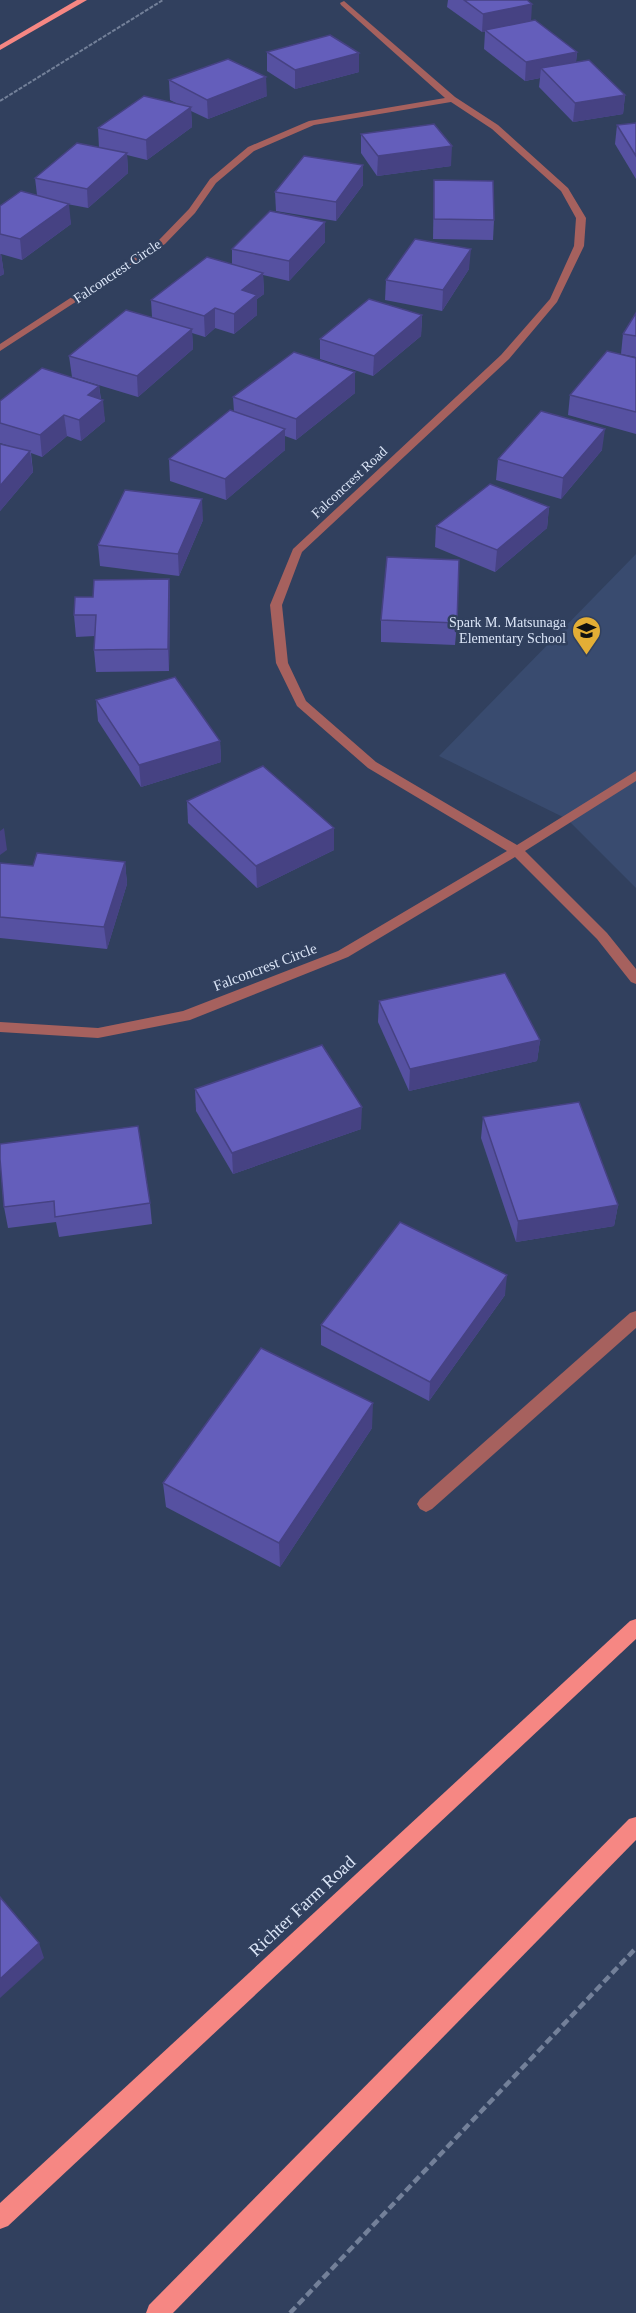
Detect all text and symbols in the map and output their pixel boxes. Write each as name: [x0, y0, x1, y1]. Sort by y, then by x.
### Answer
street label: Falconcrest Circle: [71, 237, 164, 306]
street label: Falconcrest Road: [309, 444, 390, 521]
school or university icon: Spark M. Matsunaga Elementary School: [571, 614, 603, 656]
place label: Spark M. Matsunaga Elementary School: [449, 615, 567, 646]
street label: Falconcrest Circle: [211, 940, 319, 994]
street label: Richter Farm Road: [245, 1852, 359, 1960]

